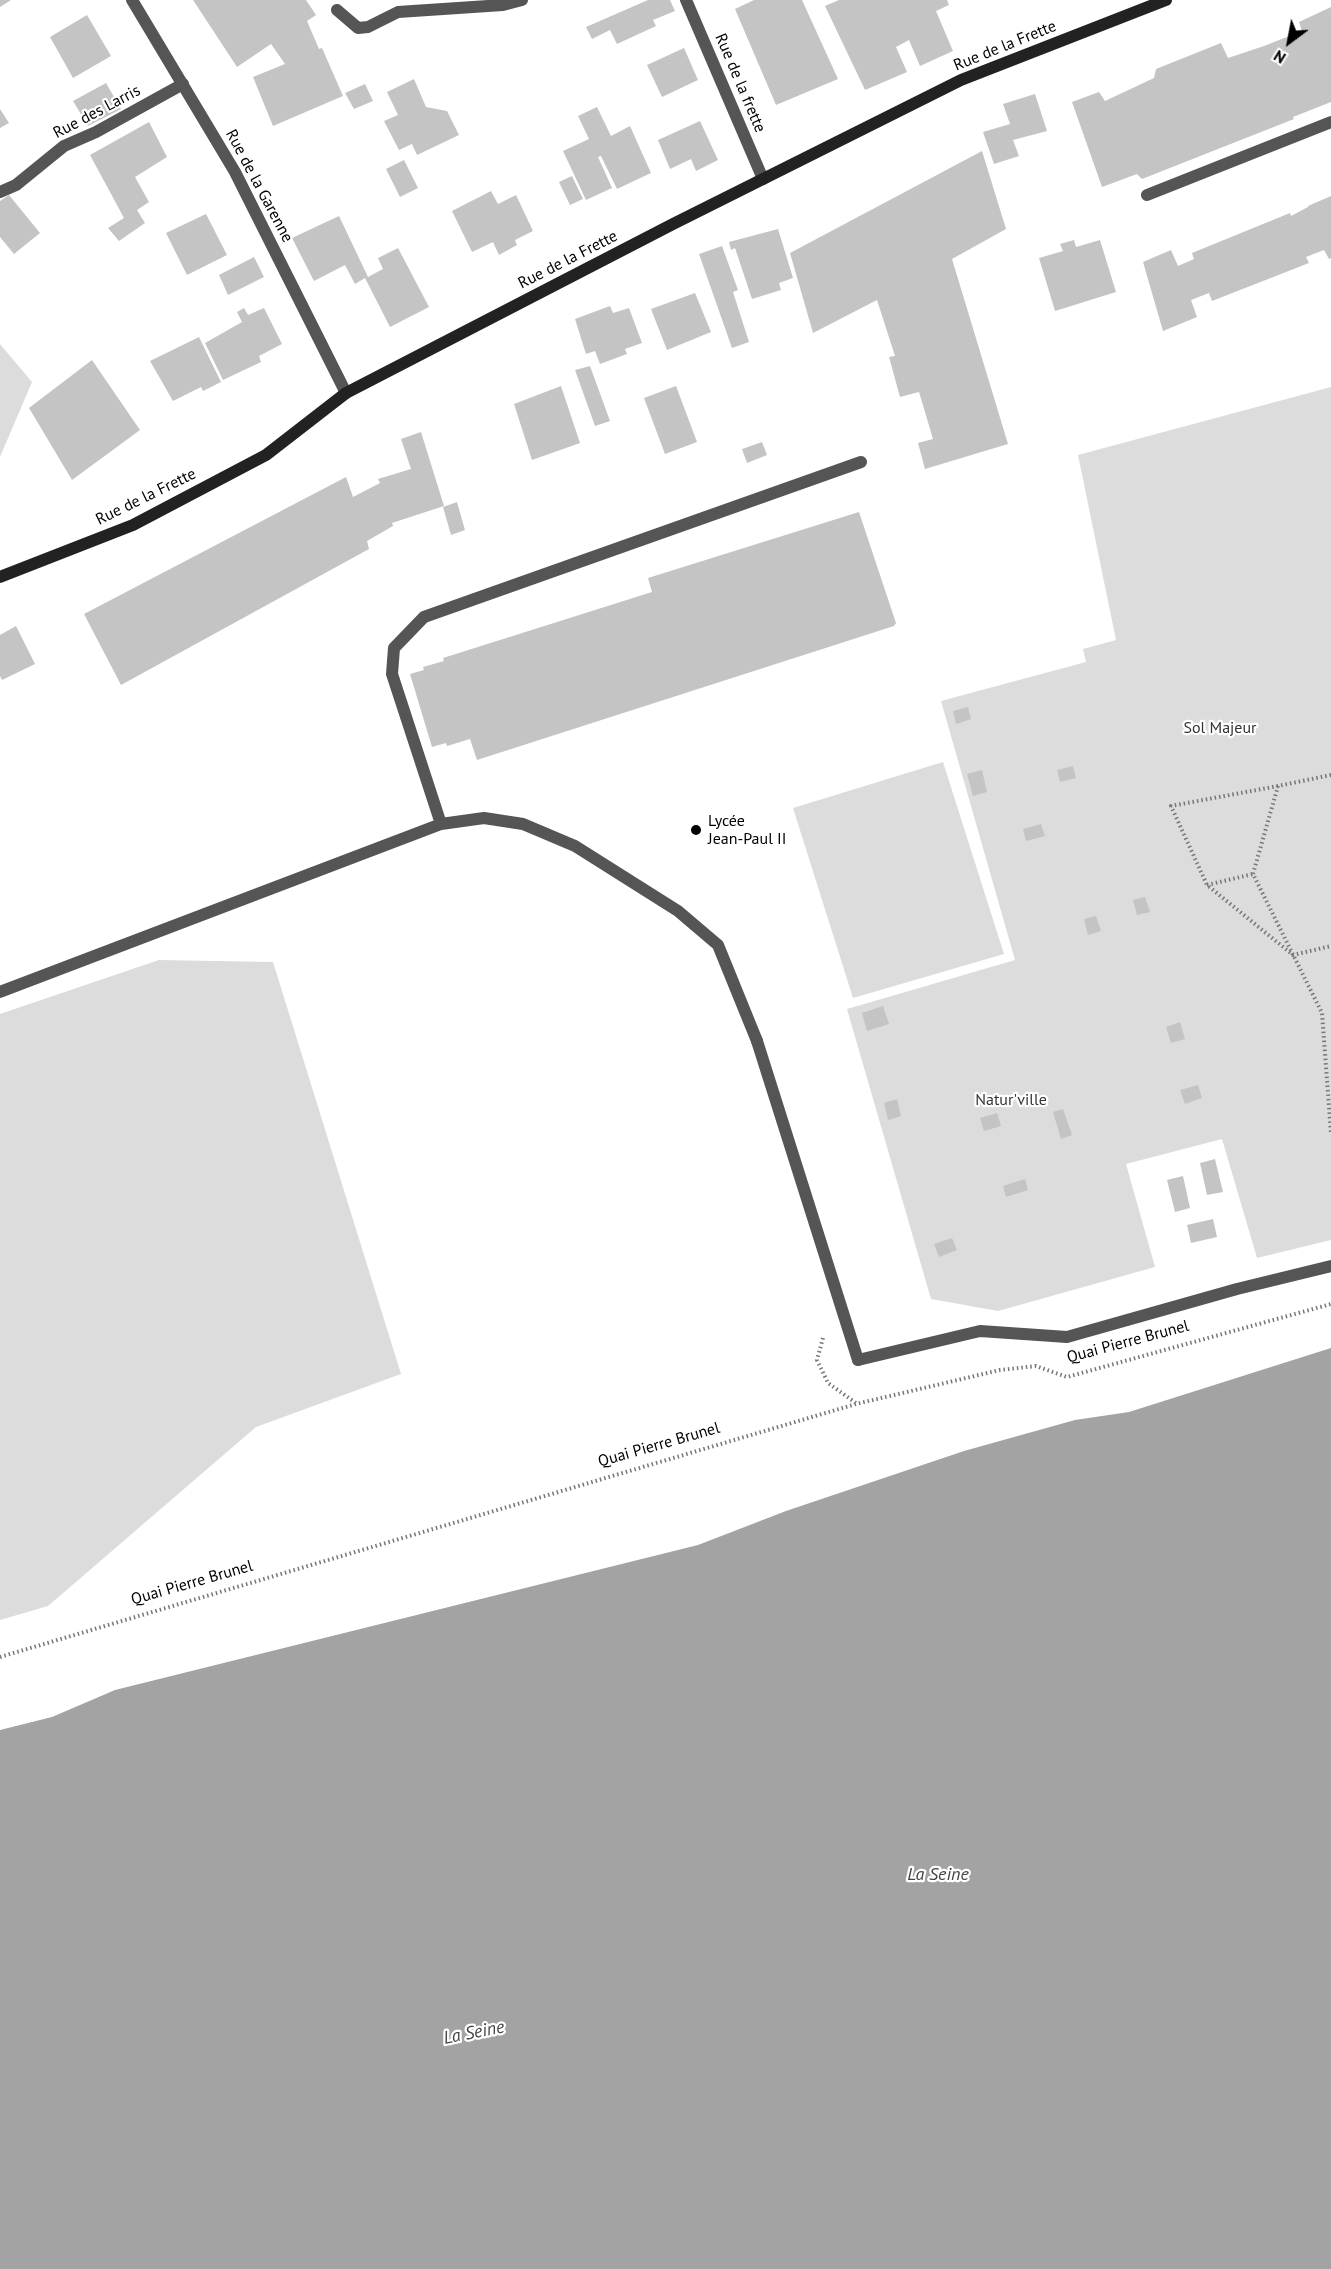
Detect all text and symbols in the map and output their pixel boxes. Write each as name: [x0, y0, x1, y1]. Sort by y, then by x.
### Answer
north arrow: [1259, 12, 1319, 72]
street label: Rue de la Frette: [951, 17, 1059, 75]
street label: Rue de la frette: [711, 31, 769, 135]
text: N: [1270, 46, 1289, 69]
street label: Rue des Larris: [50, 81, 144, 143]
street label: Rue de la Garenne: [221, 126, 297, 246]
street label: Rue de la Frette: [515, 227, 621, 293]
street label: Rue de la Frette: [93, 464, 199, 530]
park label: Sol Majeur: [1183, 718, 1257, 738]
place label: Lycée Jean-Paul II: [708, 811, 786, 849]
marker: Lycée Jean-Paul II: [689, 823, 703, 837]
park label: Natur'ville: [975, 1090, 1047, 1110]
street label: Quai Pierre Brunel: [1065, 1316, 1191, 1368]
street label: Quai Pierre Brunel: [596, 1418, 722, 1472]
street label: Quai Pierre Brunel: [129, 1556, 255, 1610]
water label: La Seine: [907, 1864, 969, 1886]
water label: La Seine: [442, 2017, 506, 2049]

